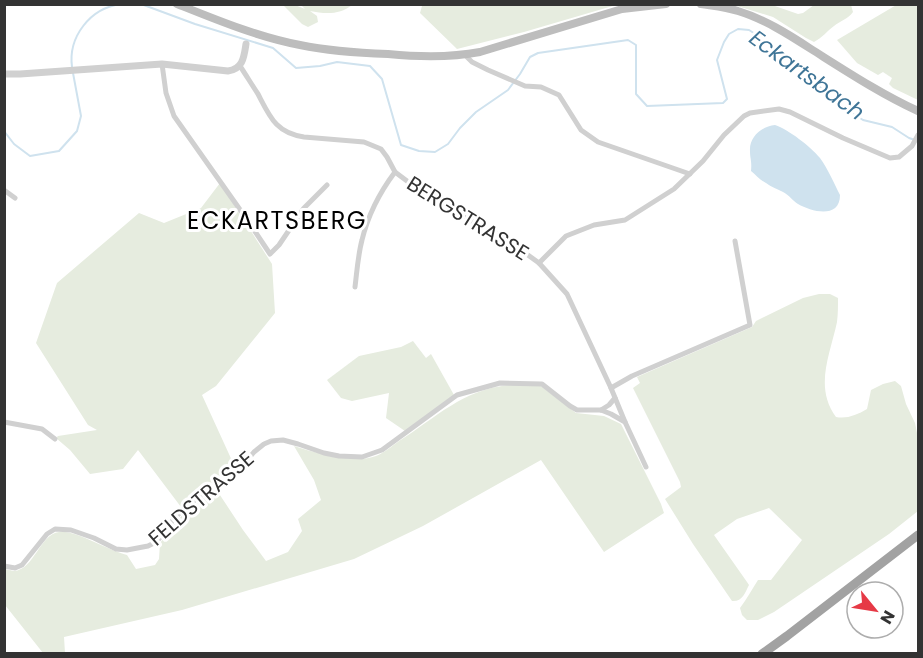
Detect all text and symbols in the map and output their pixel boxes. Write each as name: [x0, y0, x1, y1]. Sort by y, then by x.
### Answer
water label: Eckartsbach: [743, 23, 871, 127]
street label: BERGSTRASSE: [401, 169, 535, 267]
district label: ECKARTSBERG: [187, 204, 367, 237]
street label: FELDSTRASSE: [142, 444, 260, 552]
north arrow: [845, 580, 905, 640]
text: N: [875, 606, 901, 628]

